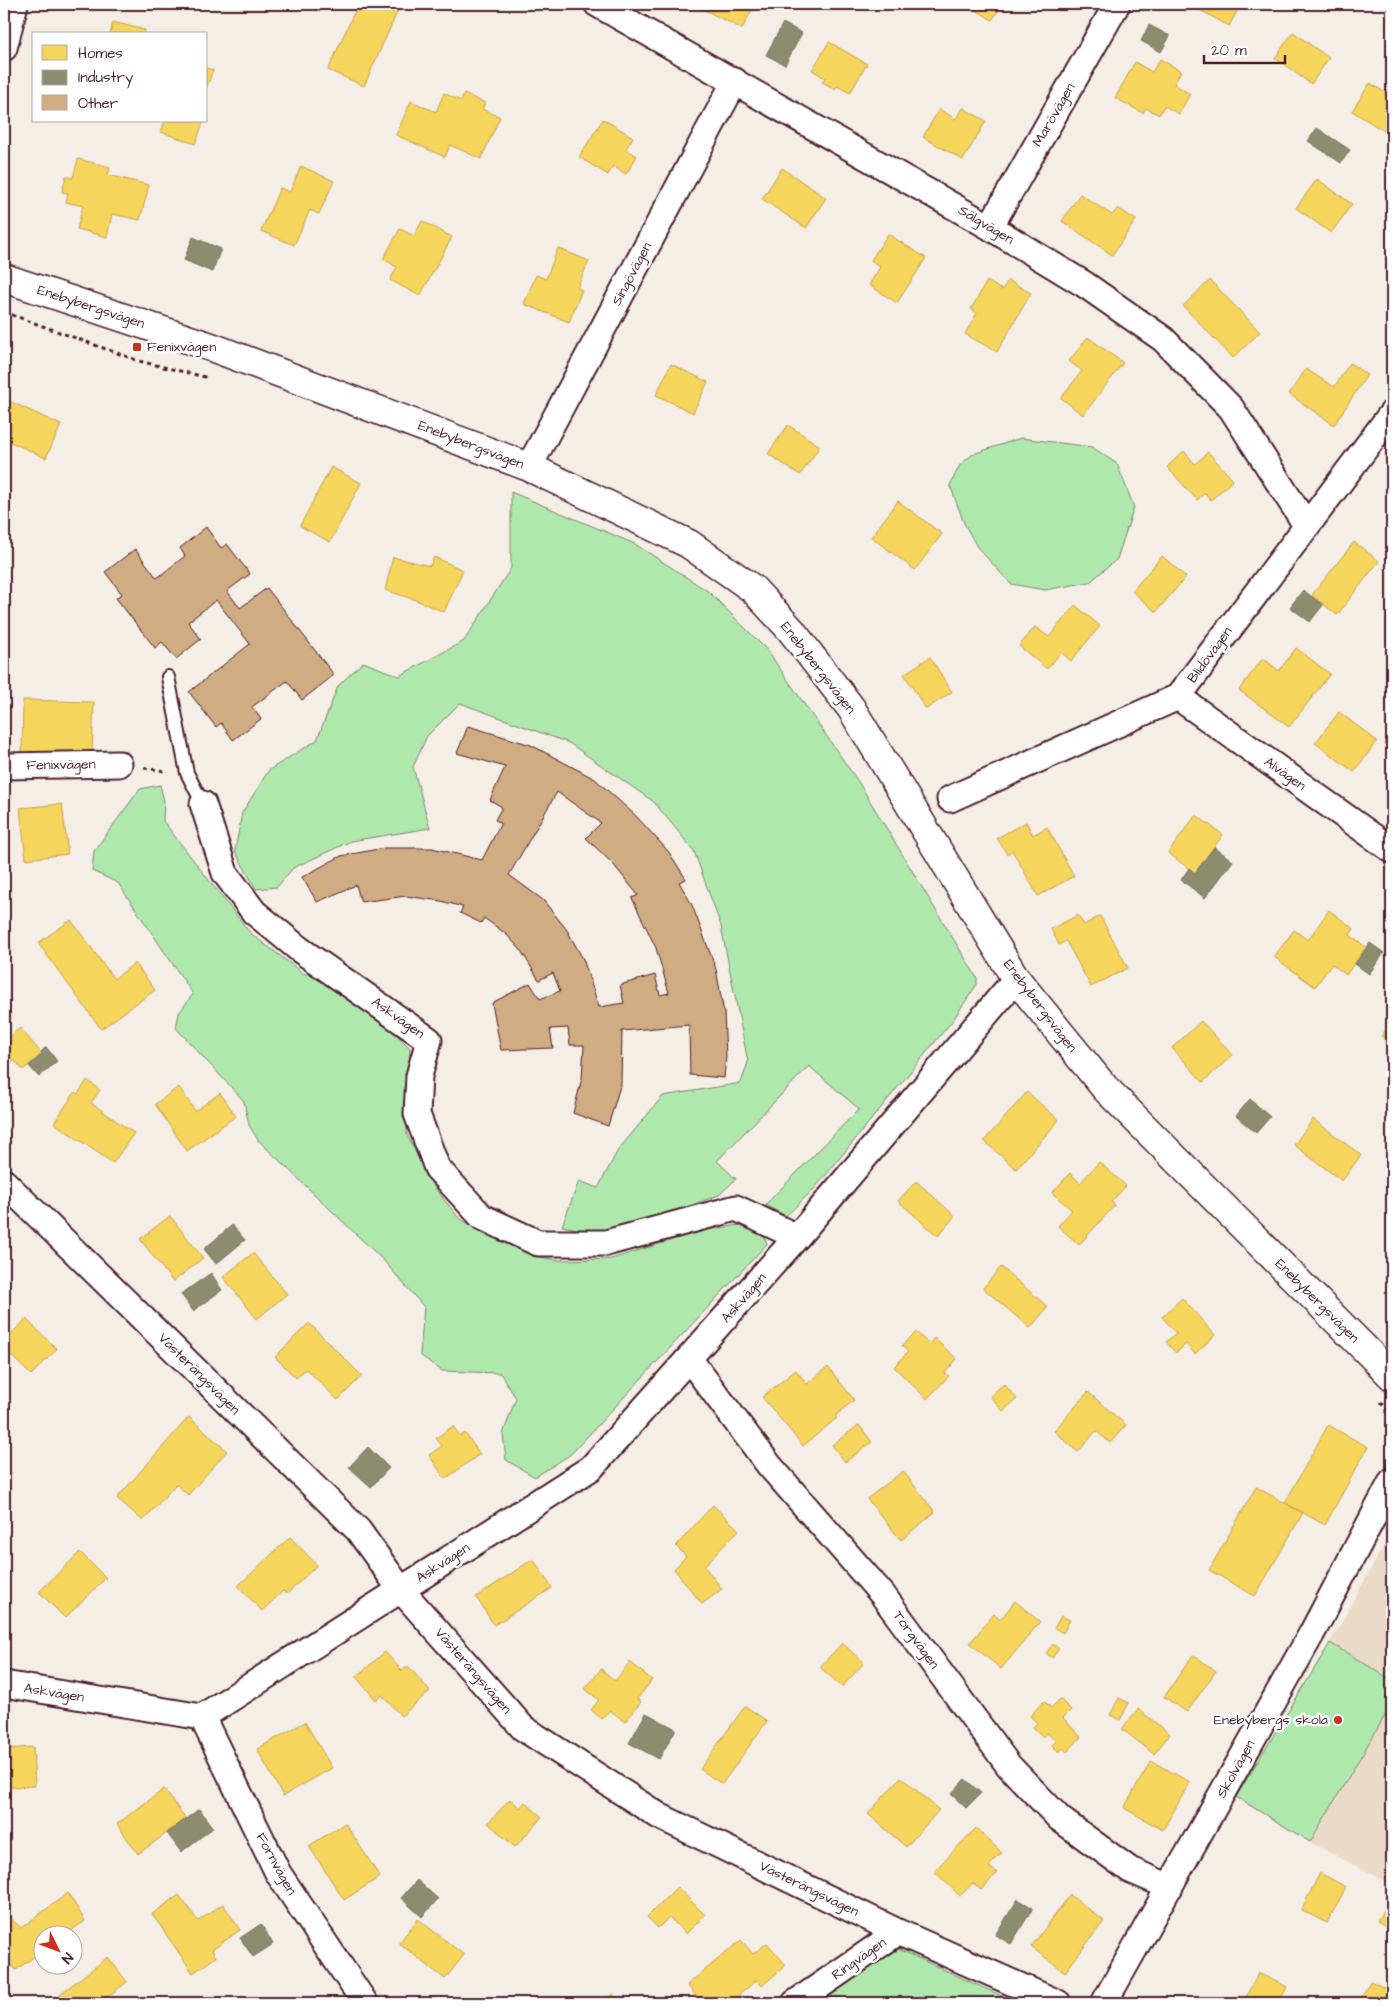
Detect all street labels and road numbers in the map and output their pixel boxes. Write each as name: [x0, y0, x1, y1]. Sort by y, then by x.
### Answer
street label: Marövägen: [1028, 79, 1080, 151]
street label: Sälgvägen: [954, 201, 1018, 249]
street label: Singövägen: [607, 239, 657, 309]
street label: Enebybergsvägen: [35, 280, 147, 334]
street label: Enebybergsvägen: [415, 416, 527, 474]
street label: Enebybergsvägen: [776, 618, 860, 718]
street label: Blidövägen: [1183, 623, 1237, 687]
street label: Alvägen: [1260, 752, 1310, 796]
street label: Fenixvägen: [26, 754, 96, 776]
street label: Enebybergsvägen: [998, 955, 1082, 1057]
street label: Askvägen: [367, 992, 429, 1044]
street label: Enebybergsvägen: [1270, 1254, 1364, 1348]
street label: Askvägen: [717, 1269, 771, 1327]
street label: Västerängsvägen: [154, 1329, 244, 1419]
street label: Askvägen: [412, 1538, 474, 1588]
street label: Torgvägen: [888, 1607, 944, 1673]
street label: Västerängsvägen: [430, 1624, 516, 1718]
street label: Askvägen: [22, 1678, 86, 1708]
street label: Skolvägen: [1212, 1736, 1260, 1802]
street label: Fornvägen: [251, 1829, 301, 1899]
street label: Västerängsvägen: [756, 1856, 862, 1922]
street label: Ringvägen: [828, 1933, 890, 1985]

